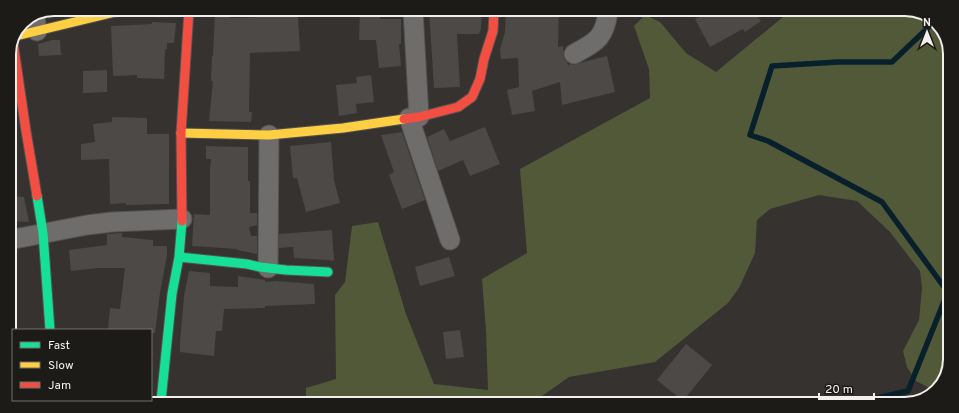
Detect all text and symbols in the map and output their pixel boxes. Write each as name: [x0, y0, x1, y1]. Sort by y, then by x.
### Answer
north arrow: [907, 12, 947, 52]
text: N: [923, 16, 931, 30]
legend: [12, 329, 152, 401]
text: Fast: [48, 338, 70, 354]
text: Slow: [48, 358, 74, 374]
scale bar: [819, 375, 874, 401]
text: Jam: [48, 378, 71, 394]
text: 20 m: [825, 382, 853, 398]

